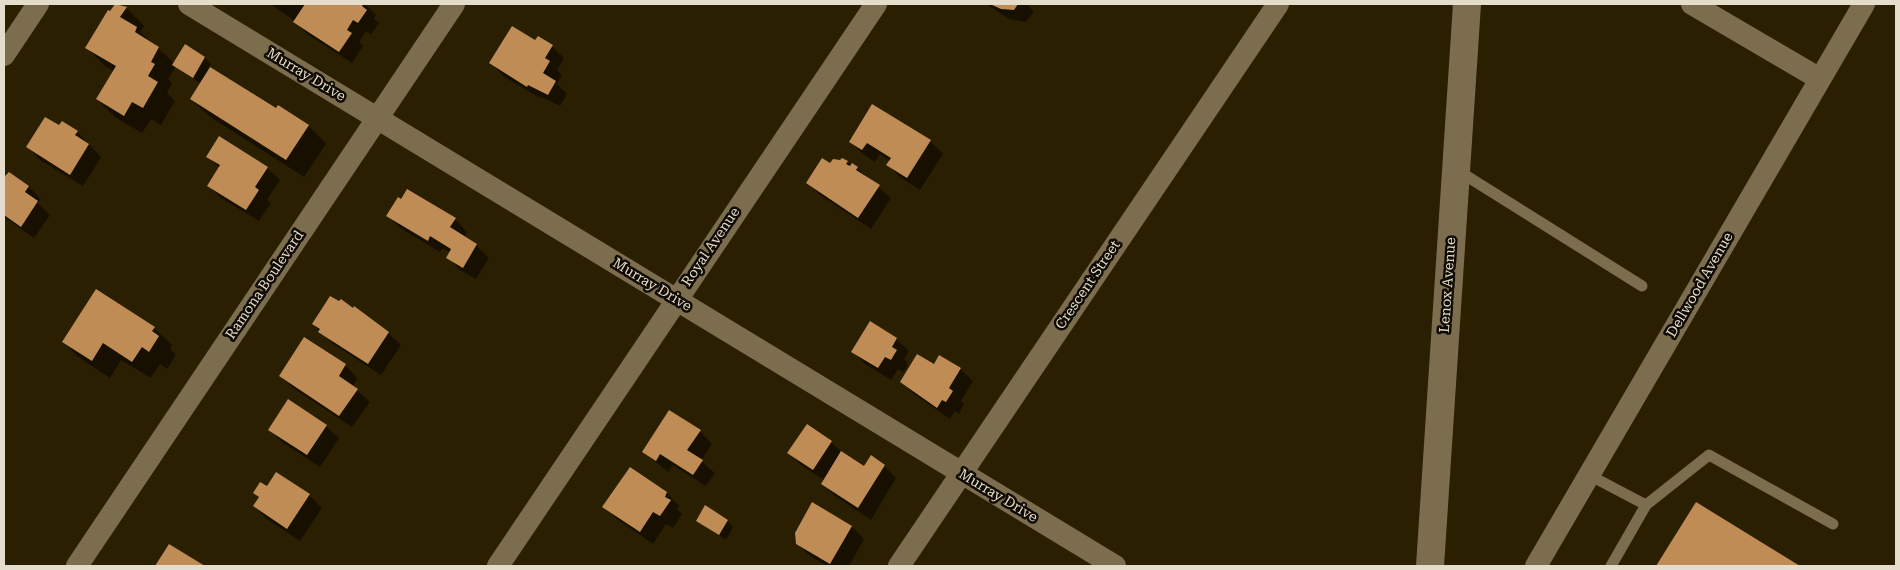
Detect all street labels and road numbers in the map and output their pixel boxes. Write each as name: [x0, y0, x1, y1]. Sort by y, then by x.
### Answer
street label: Murray Drive: [264, 45, 348, 105]
street label: Royal Avenue: [678, 204, 744, 290]
street label: Ramona Boulevard: [222, 228, 308, 342]
street label: Dellwood Avenue: [1663, 230, 1737, 340]
street label: Crescent Street: [1052, 237, 1124, 333]
street label: Lenox Avenue: [1436, 237, 1460, 333]
street label: Murray Drive: [610, 255, 694, 315]
street label: Murray Drive: [956, 466, 1040, 526]

